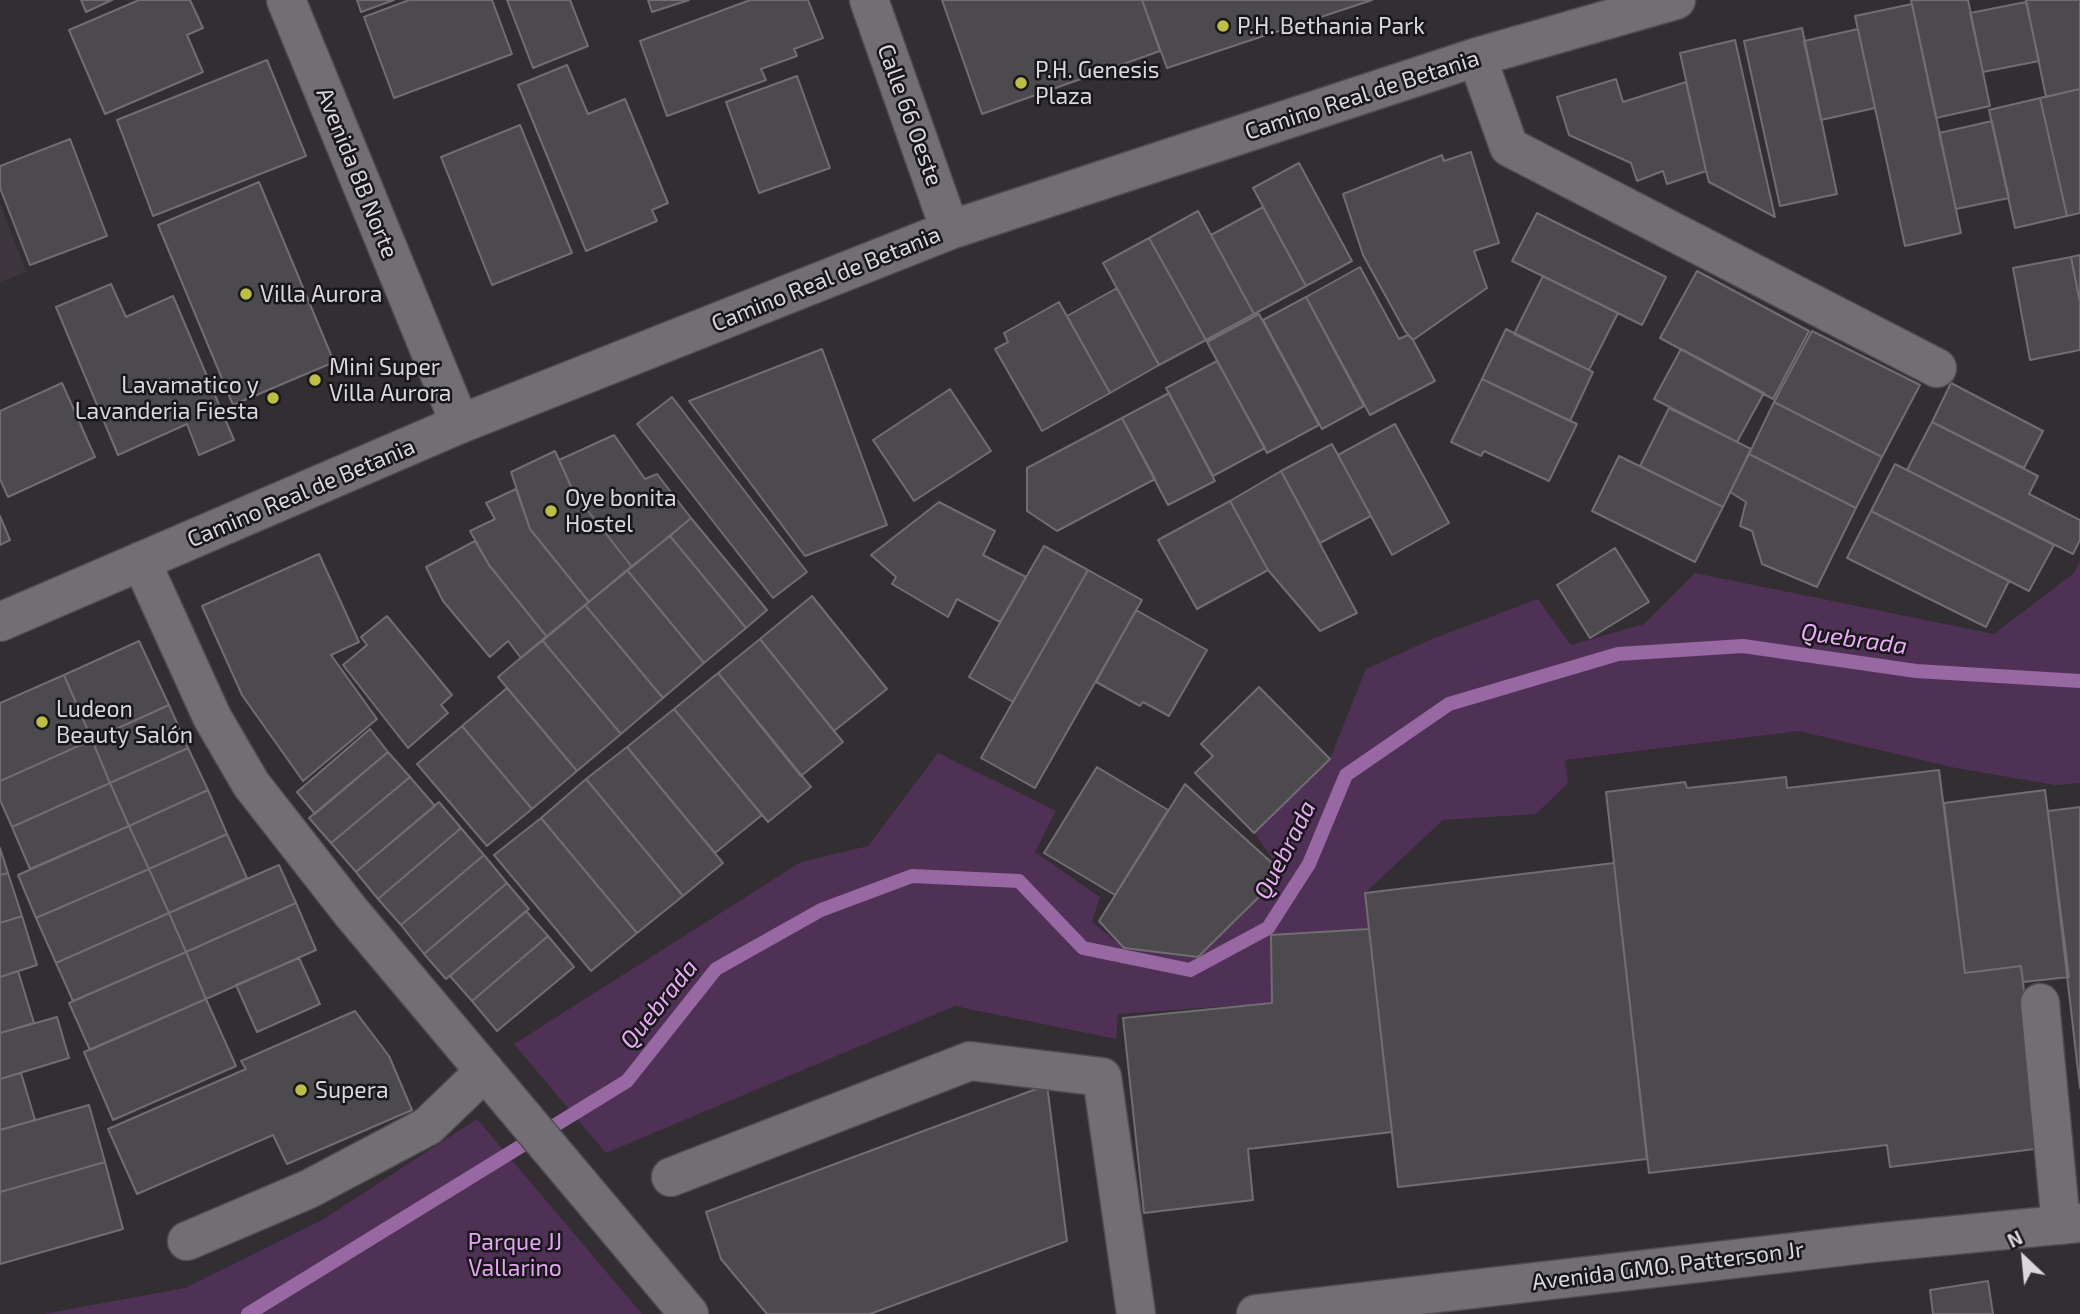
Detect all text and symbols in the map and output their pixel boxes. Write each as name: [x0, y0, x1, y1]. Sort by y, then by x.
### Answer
place label: P.H. Bethania Park: [1237, 12, 1425, 40]
marker: P.H. Bethania Park: [1215, 18, 1231, 34]
street label: Calle 66 Oeste: [872, 40, 948, 190]
street label: Camino Real de Betania: [1241, 44, 1483, 146]
place label: P.H. Genesis Plaza: [1035, 56, 1159, 110]
marker: P.H. Genesis Plaza: [1013, 75, 1029, 91]
street label: Avenida 8B Norte: [310, 84, 404, 262]
street label: Camino Real de Betania: [707, 220, 945, 338]
place label: Villa Aurora: [260, 280, 382, 308]
marker: Villa Aurora: [238, 286, 254, 302]
place label: Mini Super Villa Aurora: [329, 353, 451, 407]
place label: Lavamatico y Lavanderia Fiesta: [75, 371, 259, 425]
marker: Mini Super Villa Aurora: [307, 372, 323, 388]
marker: Lavamatico y Lavanderia Fiesta: [265, 390, 281, 406]
street label: Camino Real de Betania: [183, 433, 419, 553]
place label: Oye bonita Hostel: [565, 484, 677, 538]
marker: Oye bonita Hostel: [543, 503, 559, 519]
water label: Quebrada: [1799, 617, 1909, 661]
place label: Ludeon Beauty Salón: [56, 695, 193, 749]
marker: Ludeon Beauty Salón: [34, 714, 50, 730]
water label: Quebrada: [1248, 796, 1322, 904]
water label: Quebrada: [614, 953, 704, 1055]
place label: Supera: [315, 1076, 389, 1104]
marker: Supera: [293, 1082, 309, 1098]
north arrow: [1989, 1223, 2059, 1293]
text: N: [2003, 1225, 2026, 1252]
park label: Parque JJ Vallarino: [468, 1228, 562, 1282]
street label: Avenida GMO. Patterson Jr: [1530, 1236, 1806, 1296]

